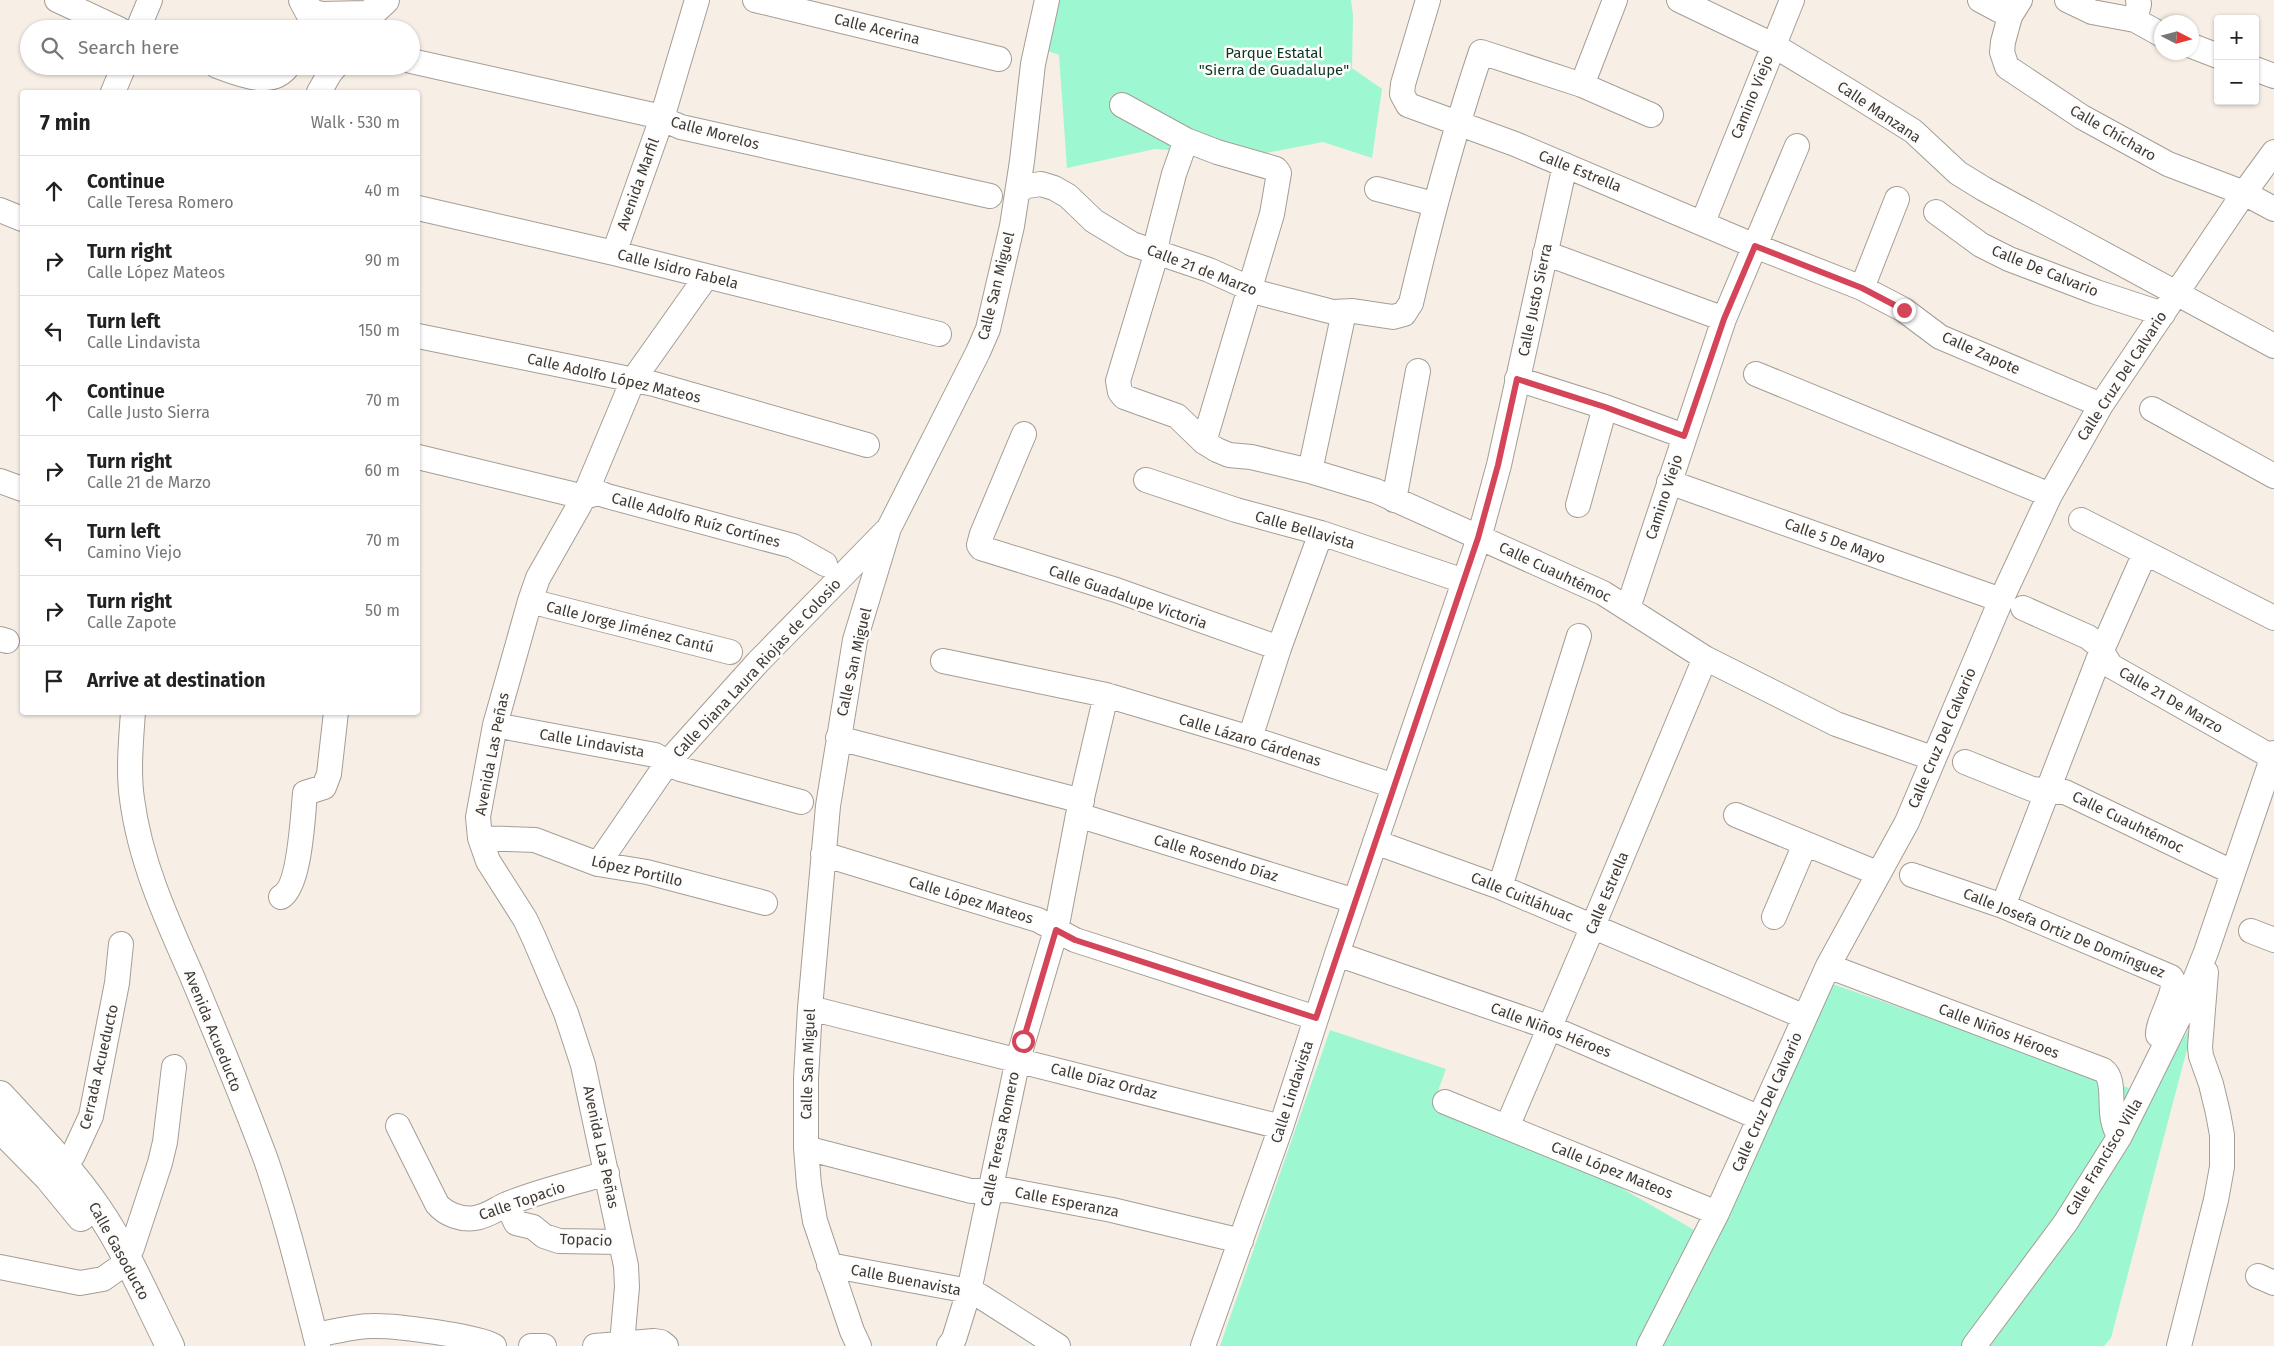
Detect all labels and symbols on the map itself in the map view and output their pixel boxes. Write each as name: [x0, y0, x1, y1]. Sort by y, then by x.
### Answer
street label: Calle Acerina: [832, 10, 922, 48]
north arrow: [2154, 15, 2199, 60]
park label: Parque Estatal "Sierra de Guadalupe": [1199, 44, 1349, 79]
street label: Camino Viejo: [1727, 52, 1777, 142]
street label: Calle Manzana: [1834, 77, 1924, 147]
street label: Calle Chícharo: [2067, 101, 2159, 165]
street label: Calle Morelos: [669, 113, 761, 153]
street label: Avenida Marfil: [613, 135, 663, 233]
street label: Calle Estrella: [1536, 146, 1624, 196]
street label: Calle San Miguel: [974, 229, 1018, 342]
street label: Calle 21 de Marzo: [1144, 241, 1260, 299]
street label: Calle De Calvario: [1989, 241, 2101, 301]
street label: Calle Justo Sierra: [1514, 242, 1556, 358]
street label: Calle Isidro Fabela: [616, 245, 740, 293]
route end: [1893, 299, 1916, 322]
street label: Calle Cruz Del Calvario: [2073, 308, 2171, 444]
street label: Calle Zapote: [1939, 328, 2023, 378]
street label: Calle Adolfo López Mateos: [525, 349, 703, 407]
street label: Camino Viejo: [1642, 452, 1686, 542]
street label: Calle Adolfo Ruíz Cortínes: [609, 489, 783, 551]
street label: Calle Bellavista: [1253, 507, 1357, 553]
street label: Calle 5 De Mayo: [1782, 514, 1888, 568]
street label: Calle Cuauhtémoc: [1496, 538, 1614, 606]
street label: Calle Guadalupe Victoria: [1046, 561, 1210, 633]
street label: Calle Diana Laura Riojas de Colosio: [669, 575, 845, 761]
street label: Calle Jorge Jiménez Cantú: [544, 597, 716, 657]
street label: Calle San Miguel: [833, 605, 875, 718]
street label: Calle 21 De Marzo: [2116, 663, 2226, 737]
street label: Calle Cruz Del Calvario: [1904, 665, 1980, 811]
street label: Avenida Las Peñas: [471, 691, 513, 817]
street label: Calle Lázaro Cárdenas: [1177, 710, 1323, 770]
street label: Calle Lindavista: [538, 725, 646, 761]
street label: Calle Cuauhtémoc: [2069, 787, 2187, 857]
street label: Calle Rosendo Díaz: [1152, 831, 1281, 886]
street label: Calle Estrella: [1582, 849, 1632, 937]
street label: López Portillo: [590, 852, 684, 890]
street label: Calle Cuitláhuac: [1468, 868, 1576, 926]
street label: Calle López Mateos: [906, 872, 1036, 928]
street label: Calle Josefa Ortiz De Domínguez: [1961, 884, 2168, 982]
street label: Avenida Acueducto: [180, 968, 246, 1094]
street label: Calle Niños Héroes: [1488, 999, 1614, 1061]
street label: Calle Niños Héroes: [1936, 1000, 2062, 1062]
street label: Cerrada Acueducto: [76, 1003, 122, 1131]
street label: Calle San Miguel: [797, 1008, 819, 1120]
street label: Calle Cruz Del Calvario: [1728, 1029, 1806, 1175]
route start: [1012, 1030, 1035, 1053]
street label: Calle Lindavista: [1267, 1039, 1317, 1145]
street label: Calle Díaz Ordaz: [1049, 1059, 1160, 1103]
street label: Calle Teresa Romero: [977, 1070, 1023, 1208]
street label: Avenida Las Peñas: [579, 1084, 623, 1210]
street label: Calle Francisco Villa: [2062, 1095, 2146, 1219]
street label: Calle López Mateos: [1549, 1137, 1675, 1203]
street label: Calle Topacio: [477, 1178, 567, 1224]
street label: Calle Esperanza: [1013, 1183, 1121, 1221]
street label: Calle Gasoducto: [85, 1199, 153, 1303]
street label: Topacio: [559, 1230, 613, 1250]
street label: Calle Buenavista: [849, 1260, 963, 1300]

